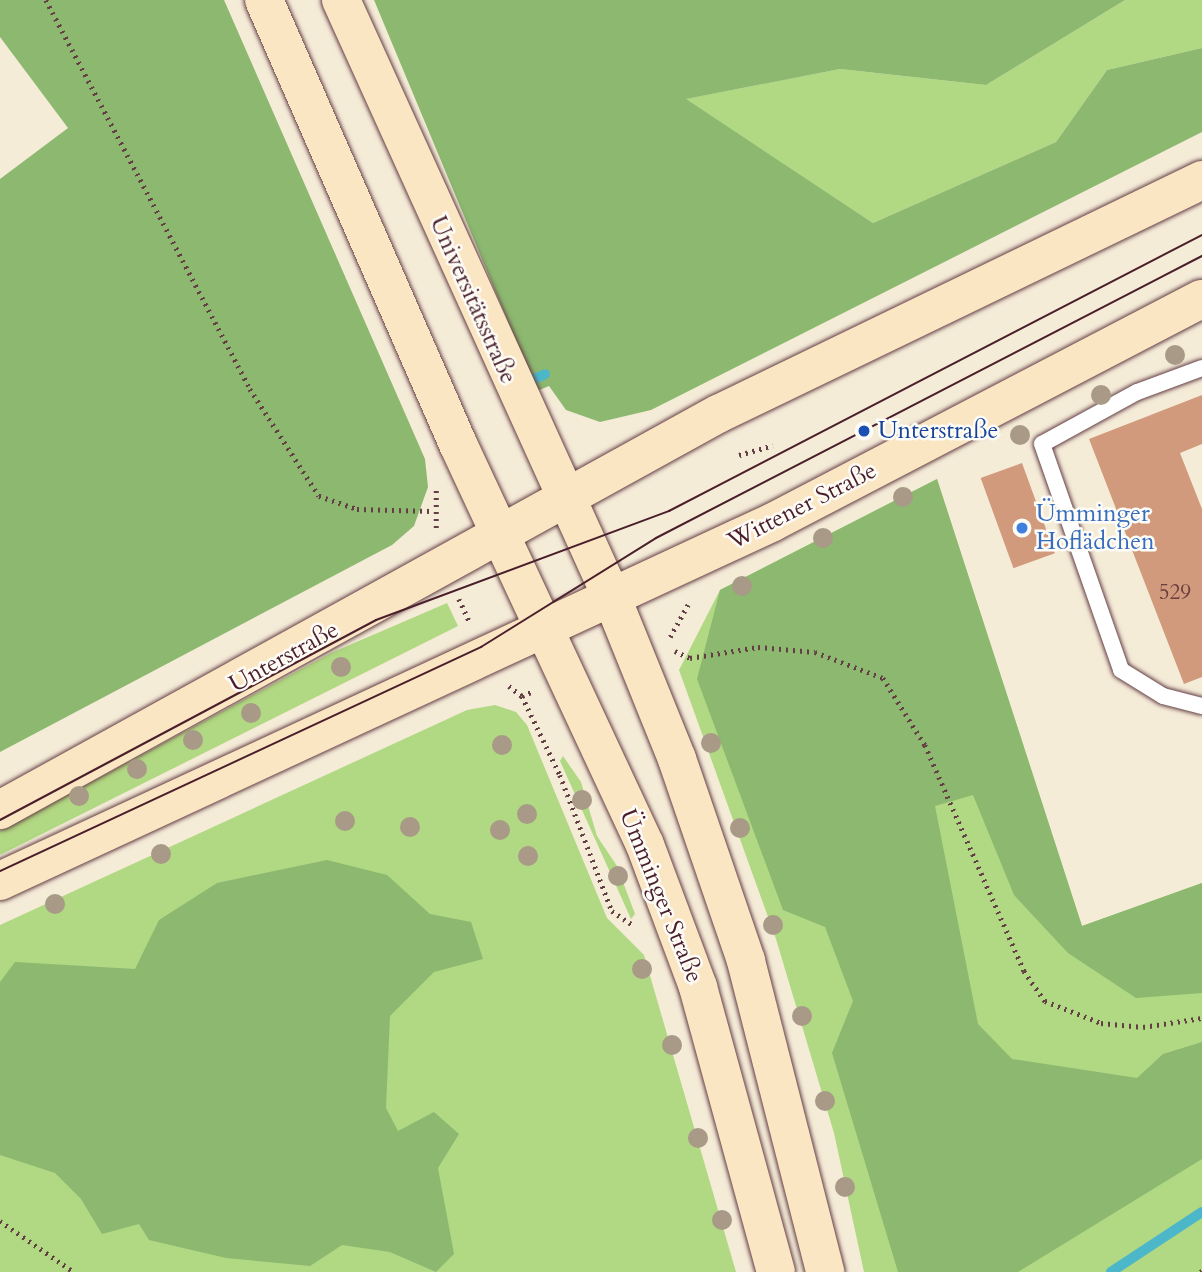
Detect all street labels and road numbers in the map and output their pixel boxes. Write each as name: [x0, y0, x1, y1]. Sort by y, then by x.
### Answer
street label: Universitätsstraße: [423, 212, 523, 388]
street label: Wittener Straße: [723, 456, 881, 556]
street label: Unterstraße: [224, 615, 344, 699]
street label: Ümminger Straße: [613, 805, 709, 987]

